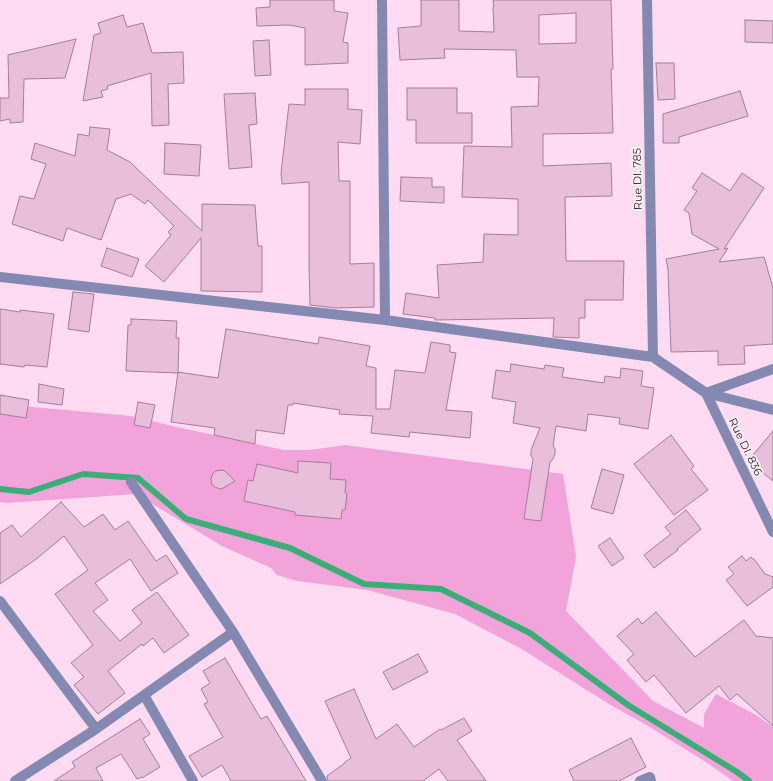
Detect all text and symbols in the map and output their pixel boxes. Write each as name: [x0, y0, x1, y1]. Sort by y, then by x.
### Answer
street label: Rue DI. 785: [631, 148, 645, 210]
street label: Rue DI. 836: [725, 416, 765, 478]

